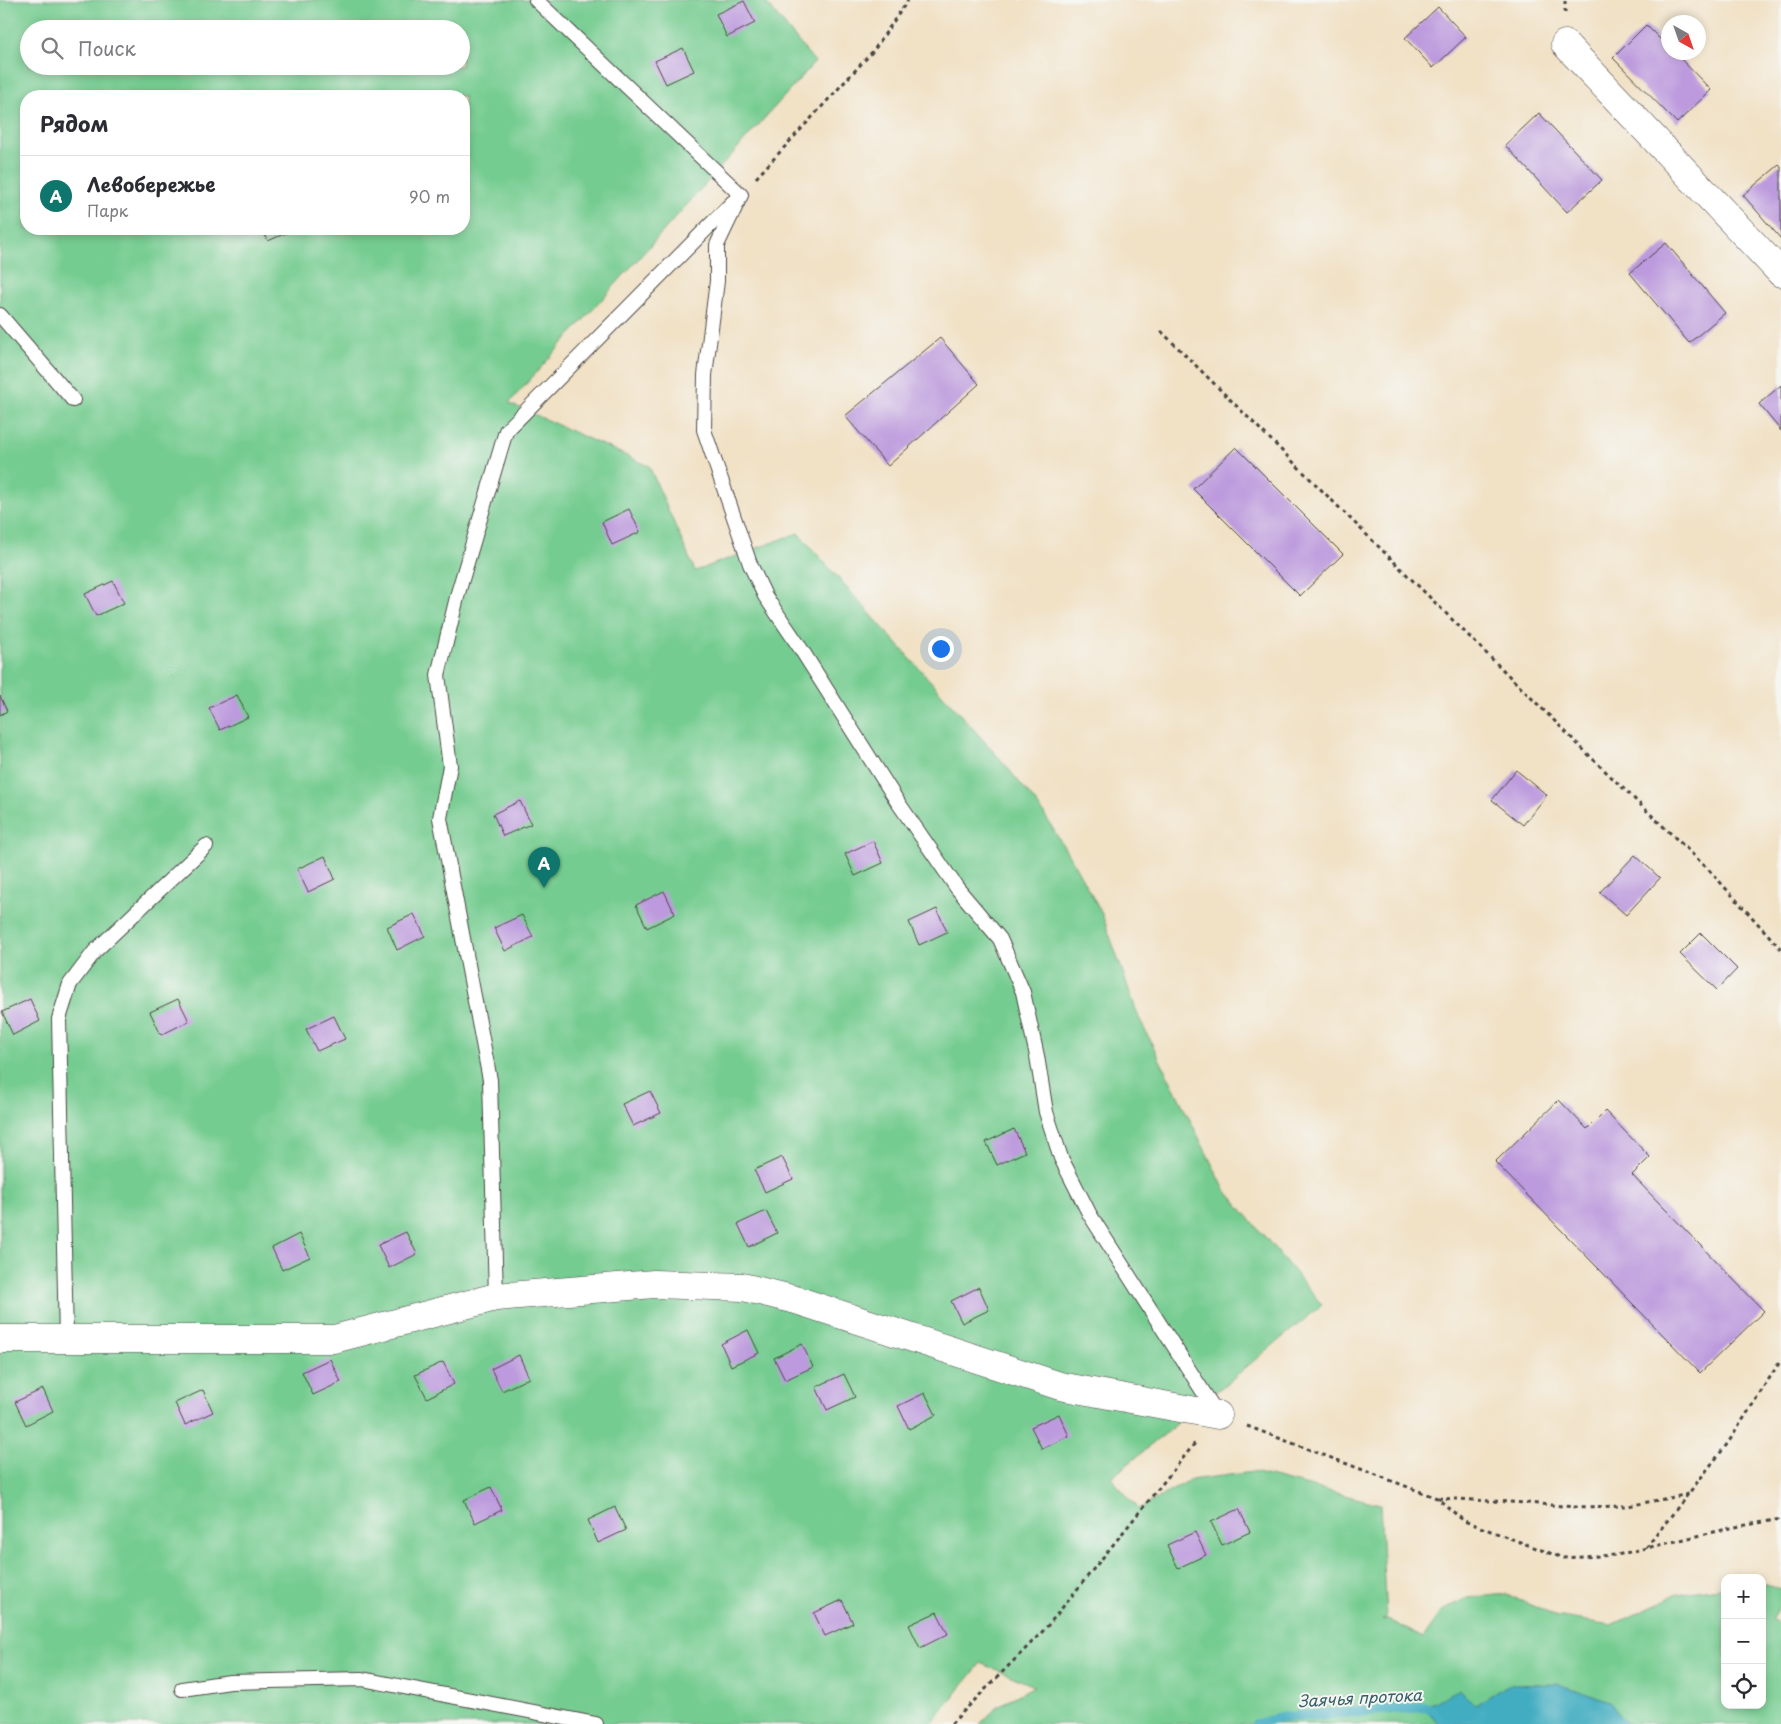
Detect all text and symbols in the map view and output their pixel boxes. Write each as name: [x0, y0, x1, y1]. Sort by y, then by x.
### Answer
north arrow: [1661, 15, 1706, 60]
search box: [20, 20, 470, 75]
icon: search: [38, 34, 66, 62]
text: Поиск: [78, 34, 136, 62]
text: Рядом: [40, 107, 108, 139]
text: Левобережье: [87, 170, 216, 198]
text: A: [50, 184, 62, 208]
text: 90 m: [409, 184, 450, 208]
text: Парк: [87, 198, 128, 222]
your location: [928, 636, 954, 662]
pin: A: [528, 847, 560, 888]
map controls: [1721, 1574, 1766, 1709]
button: +: [1721, 1574, 1766, 1619]
button: −: [1721, 1619, 1766, 1664]
button: locate: [1721, 1664, 1766, 1709]
water label: Заячья протока: [1297, 1682, 1424, 1712]

